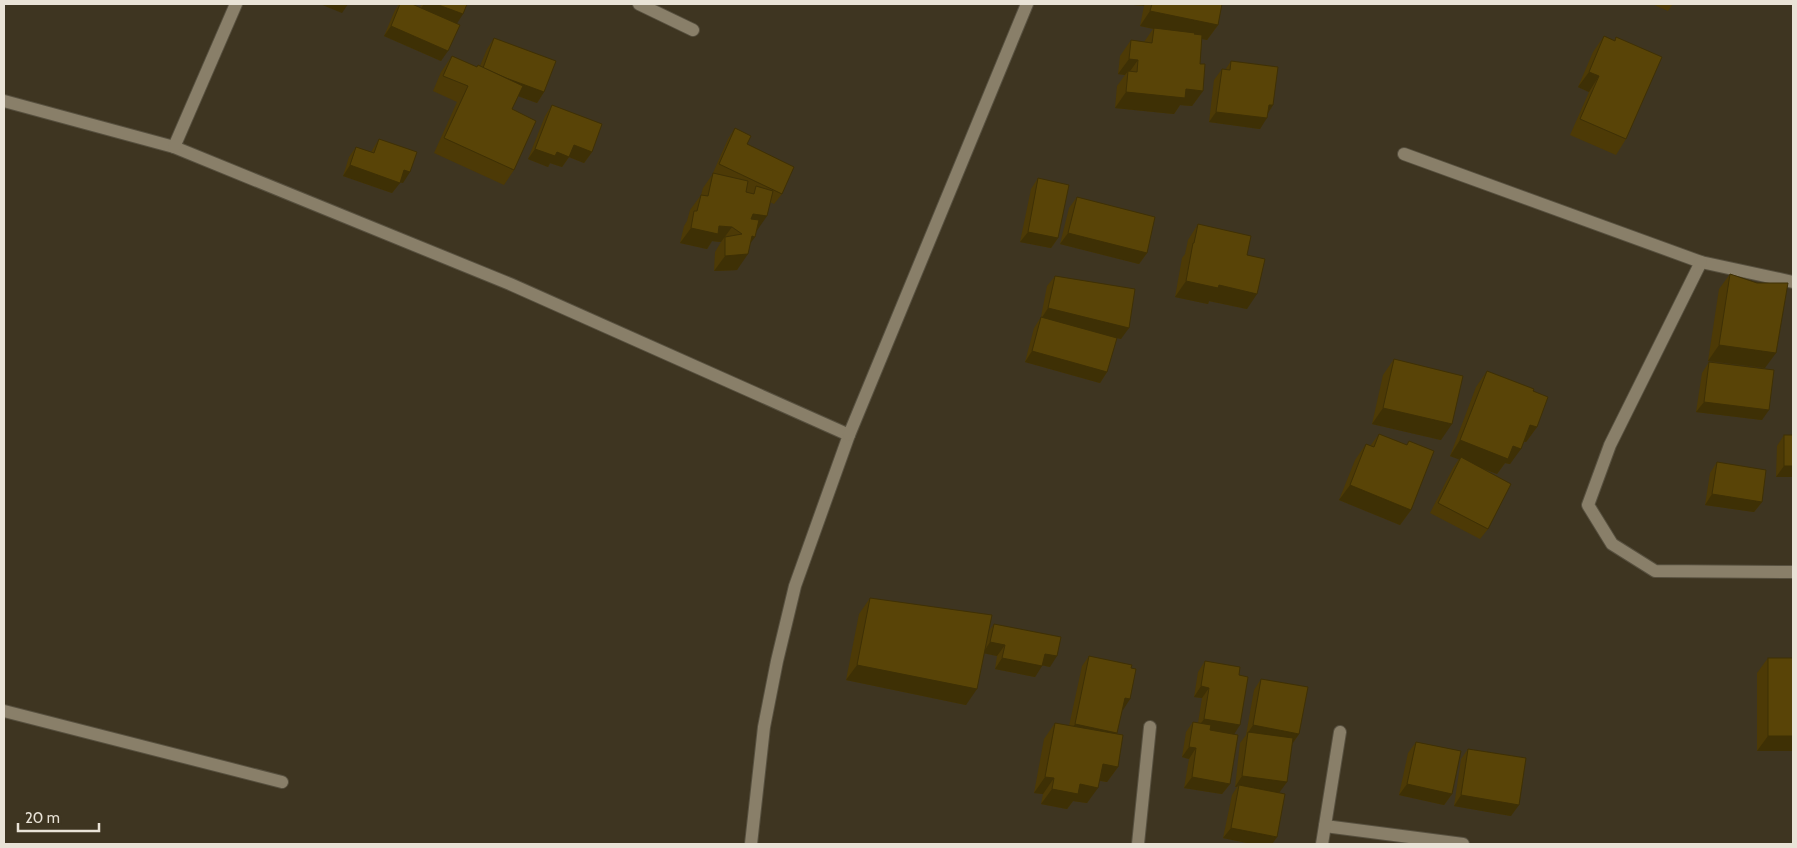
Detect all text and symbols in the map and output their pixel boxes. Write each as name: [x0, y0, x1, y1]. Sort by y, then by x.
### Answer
scale bar: [18, 800, 99, 832]
text: 20 m: [25, 809, 60, 827]

